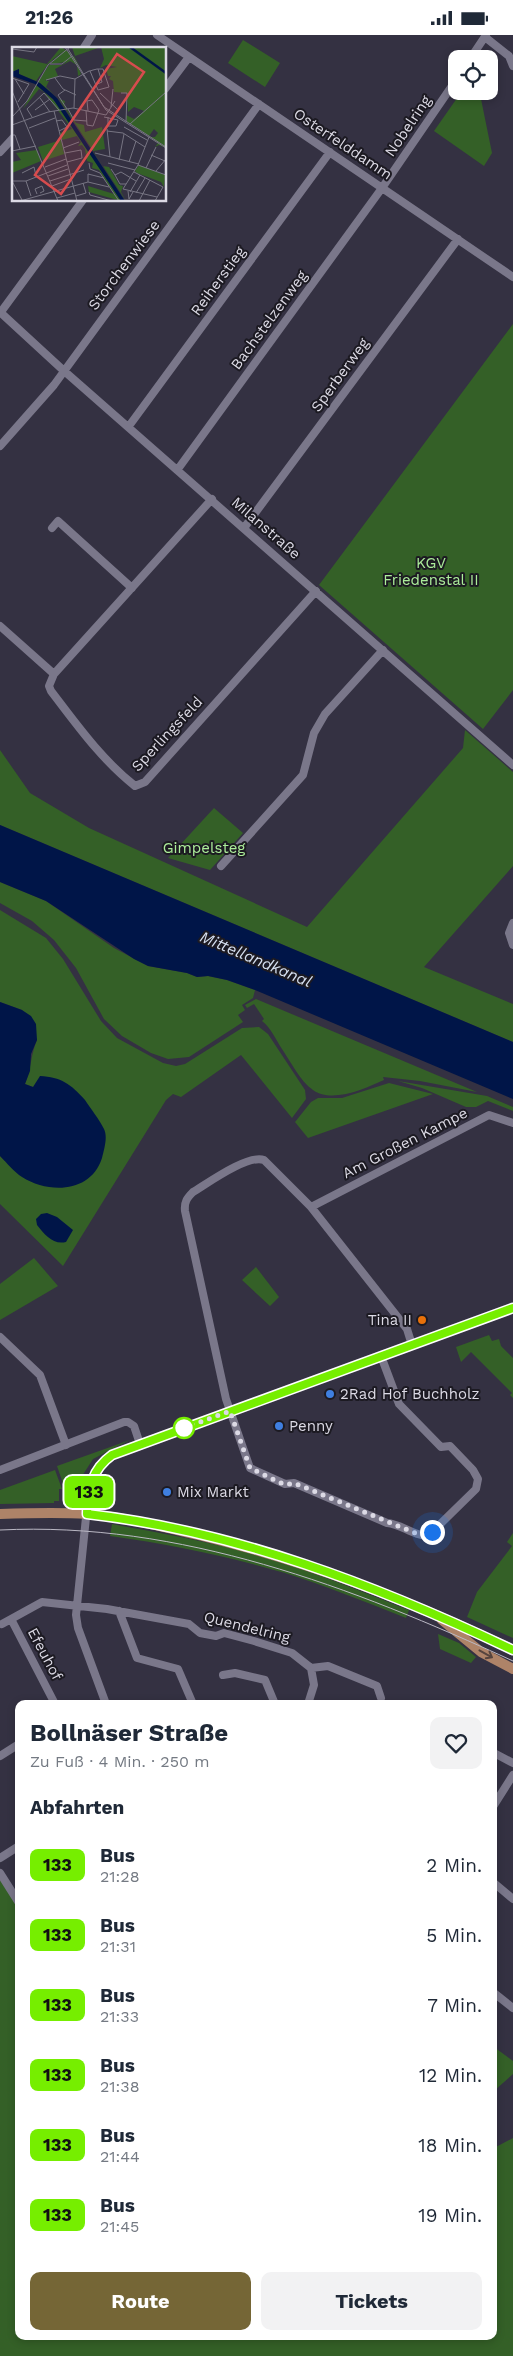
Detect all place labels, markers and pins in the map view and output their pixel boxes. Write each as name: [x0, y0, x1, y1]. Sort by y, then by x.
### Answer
place label: Tina II: [368, 1311, 412, 1329]
marker: Tina II: [416, 1314, 428, 1326]
place label: 2Rad Hof Buchholz: [340, 1385, 480, 1403]
marker: 2Rad Hof Buchholz: [324, 1388, 336, 1400]
unlabelled marker: [173, 1417, 195, 1439]
place label: Penny: [289, 1417, 333, 1435]
marker: Penny: [273, 1420, 285, 1432]
place label: Mix Markt: [177, 1483, 249, 1501]
marker: Mix Markt: [161, 1486, 173, 1498]

